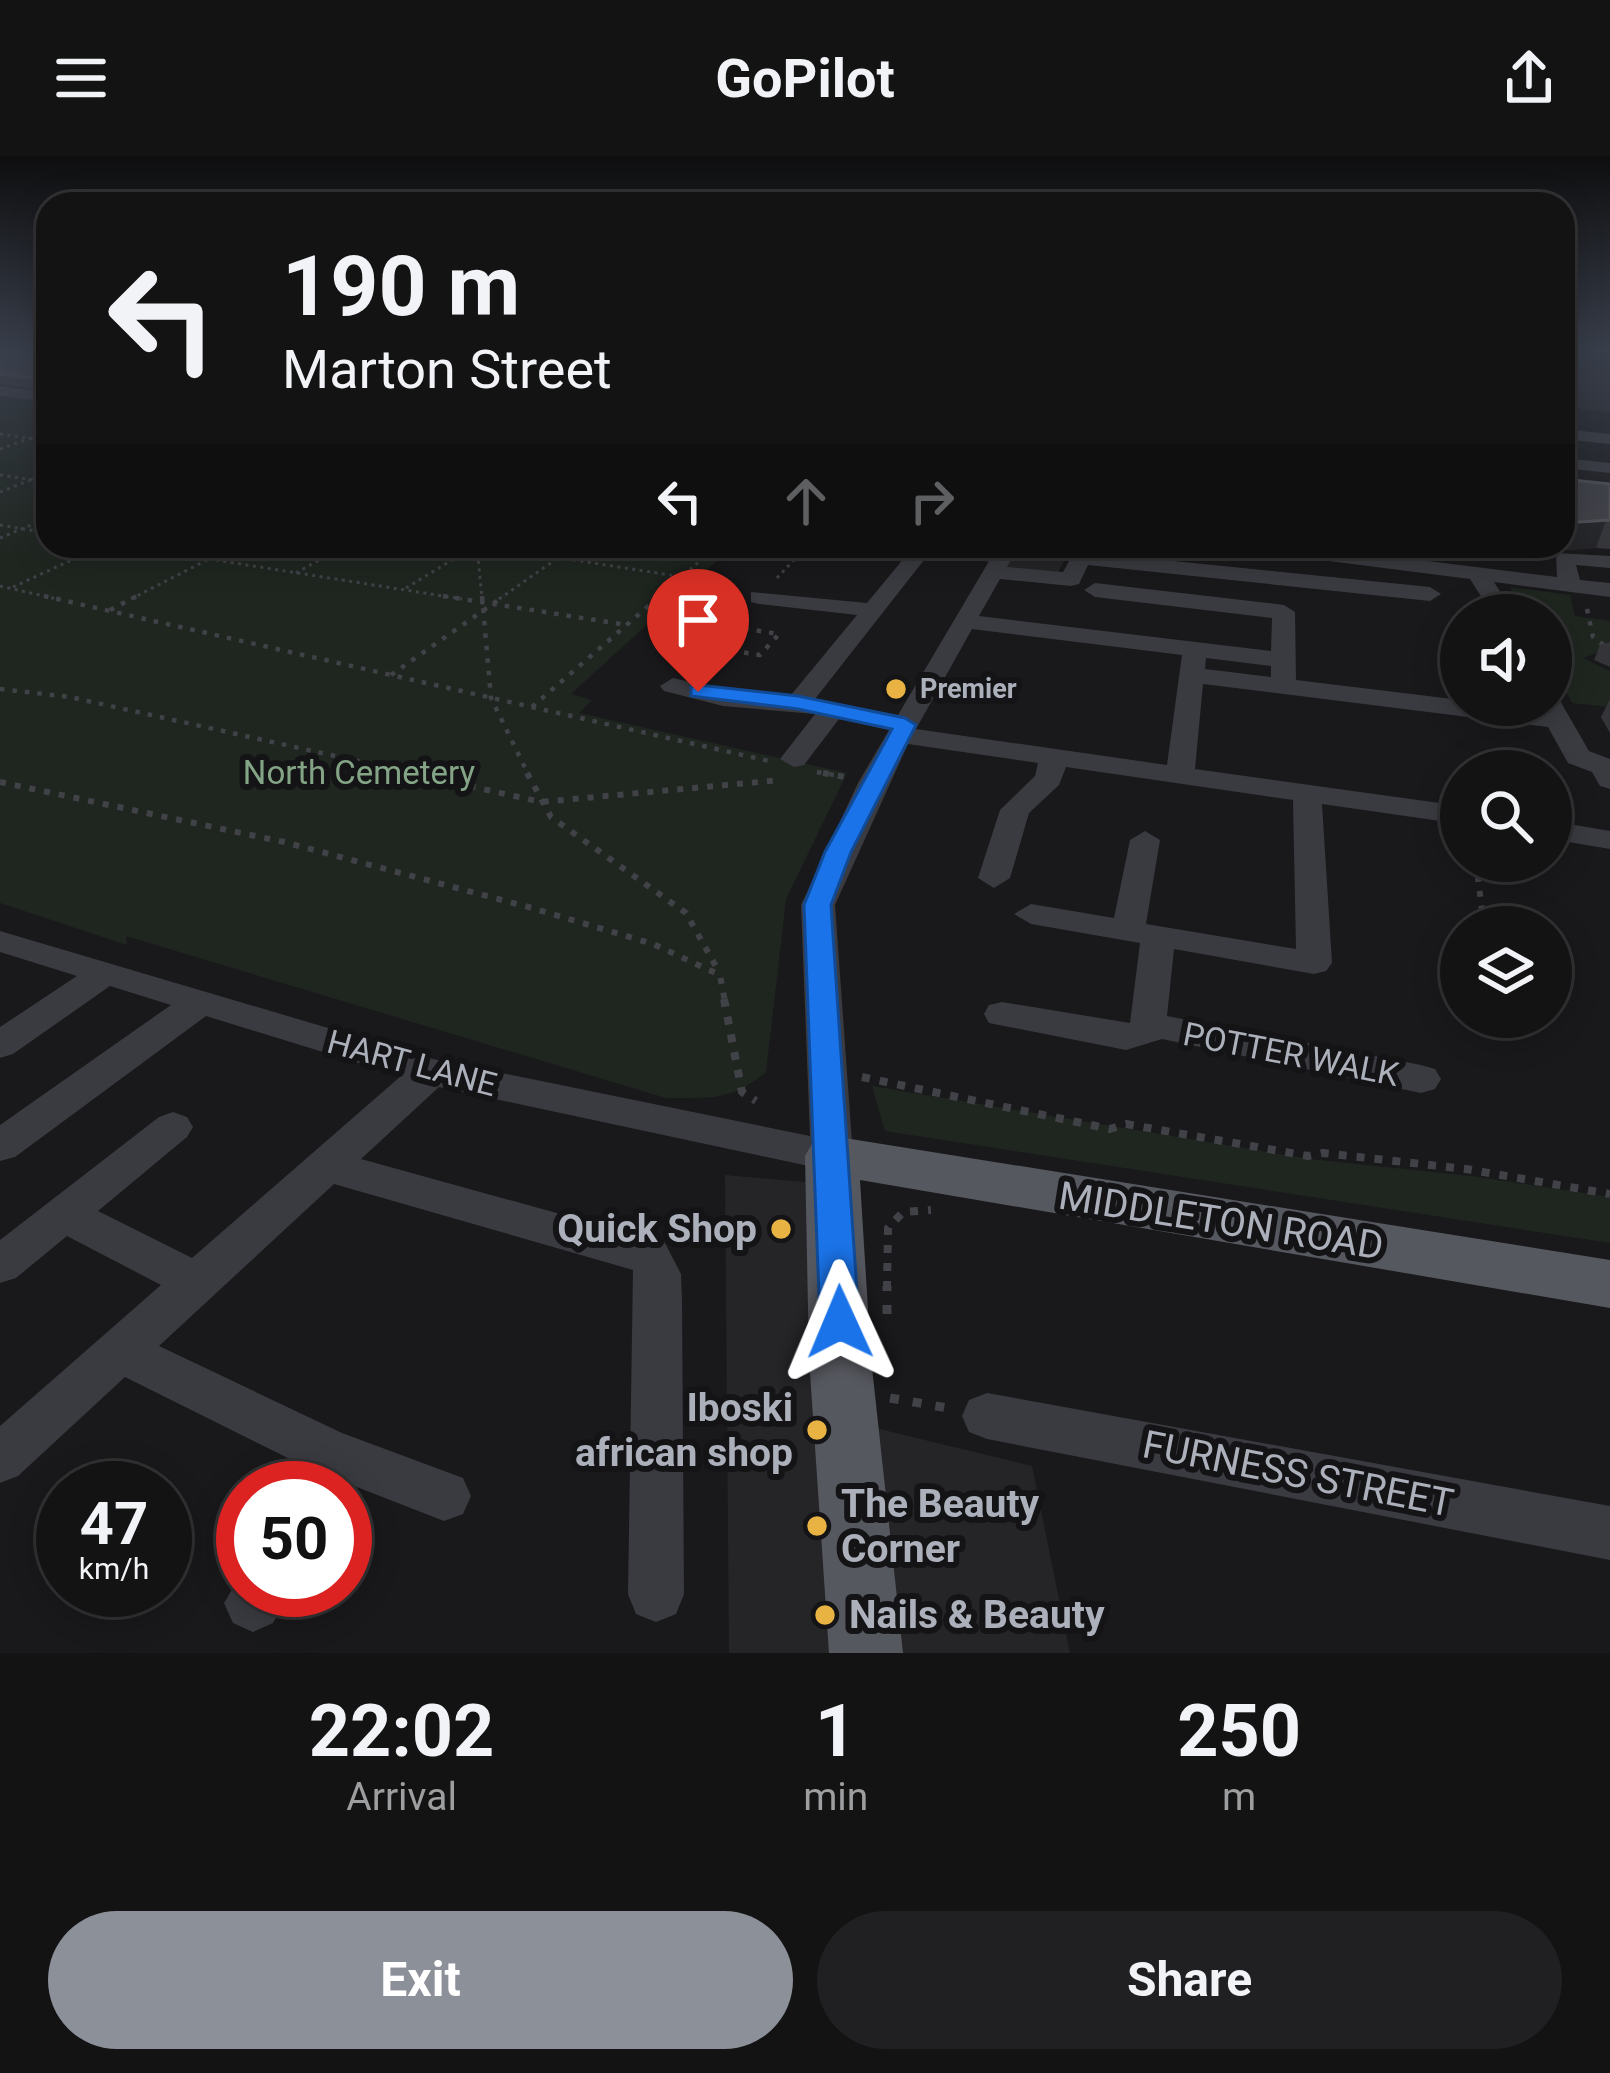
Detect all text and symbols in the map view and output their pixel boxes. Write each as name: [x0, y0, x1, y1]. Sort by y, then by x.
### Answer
icon: menu: [48, 45, 114, 111]
icon: share: [1496, 45, 1562, 111]
text: GoPilot: [715, 47, 895, 110]
text: 190 m: [282, 237, 520, 336]
icon: left: [84, 240, 240, 396]
text: Marton Street: [282, 338, 612, 401]
icon: left: [647, 468, 713, 534]
icon: ahead: [773, 468, 839, 534]
icon: right: [899, 468, 965, 534]
pin: [647, 569, 749, 692]
icon: arrive: [665, 587, 731, 653]
map controls: [1440, 594, 1572, 1038]
button: sound: [1440, 594, 1572, 726]
place label: Premier: [920, 673, 1017, 705]
marker: Premier: [883, 676, 909, 702]
button: search: [1440, 750, 1572, 882]
park label: North Cemetery: [243, 753, 476, 792]
button: layers: [1440, 906, 1572, 1038]
street label: POTTER WALK: [1180, 1014, 1402, 1094]
street label: HART LANE: [323, 1022, 501, 1104]
street label: MIDDLETON ROAD: [1055, 1173, 1387, 1269]
place label: Quick Shop: [557, 1206, 757, 1252]
marker: Quick Shop: [768, 1216, 794, 1242]
position arrow: [777, 1259, 903, 1385]
place label: Iboski african shop: [575, 1385, 793, 1476]
marker: Iboski african shop: [804, 1417, 830, 1443]
street label: FURNESS STREET: [1139, 1421, 1457, 1527]
speed limit sign: 50: [216, 1461, 372, 1617]
place label: The Beauty Corner: [841, 1481, 1040, 1572]
text: 47: [80, 1488, 148, 1559]
marker: The Beauty Corner: [804, 1513, 830, 1539]
text: km/h: [79, 1551, 149, 1586]
place label: Nails & Beauty: [849, 1592, 1105, 1638]
marker: Nails & Beauty: [812, 1602, 838, 1628]
text: 22:02: [309, 1689, 494, 1774]
text: 1: [815, 1689, 856, 1774]
text: 250: [1177, 1689, 1301, 1774]
text: Arrival: [346, 1774, 457, 1820]
text: min: [803, 1774, 868, 1820]
text: m: [1222, 1774, 1256, 1820]
button: Exit: [48, 1911, 793, 2049]
button: Share: [817, 1911, 1562, 2049]

